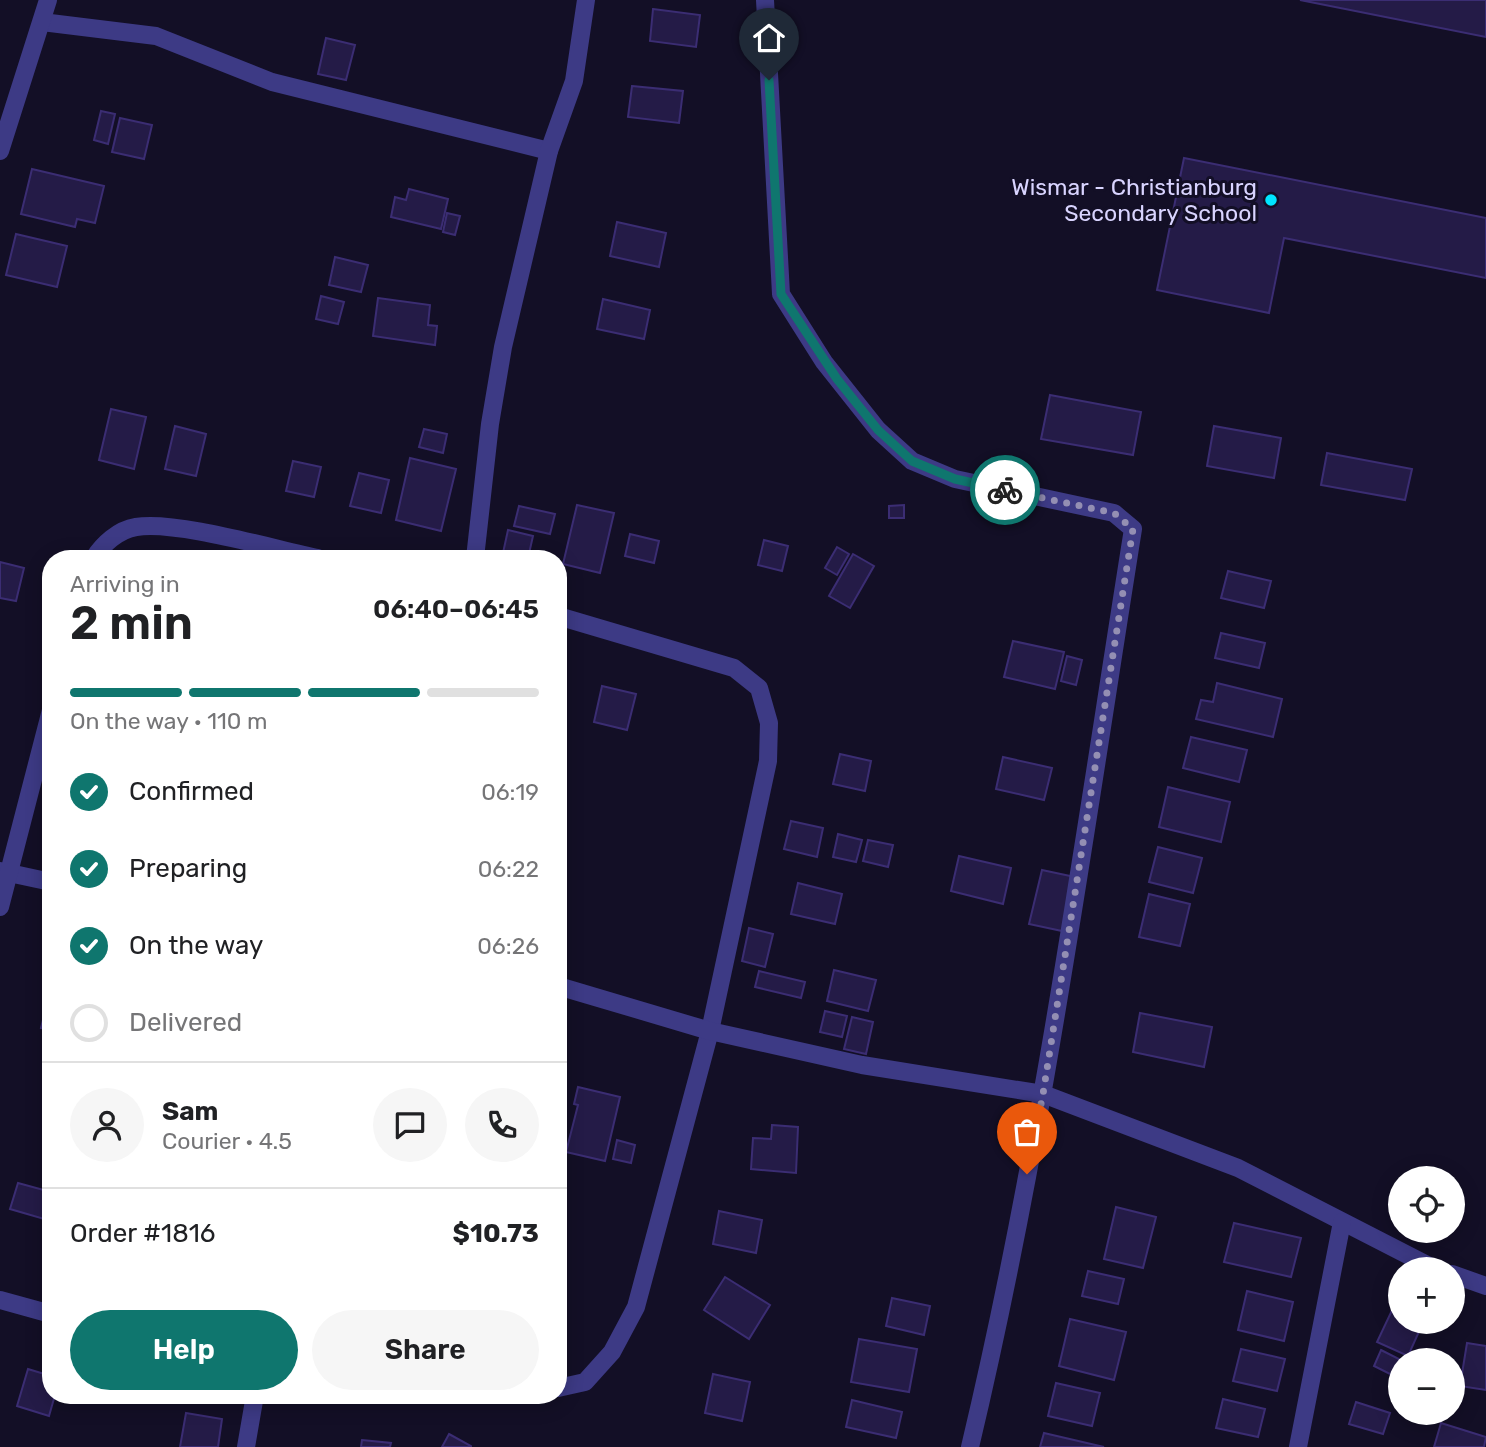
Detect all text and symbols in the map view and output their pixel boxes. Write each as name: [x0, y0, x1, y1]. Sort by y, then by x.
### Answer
pin: [739, 8, 799, 80]
icon: home: [750, 19, 788, 57]
place label: Wismar - Christianburg Secondary School: [1011, 173, 1257, 227]
marker: Wismar - Christianburg Secondary School: [1263, 192, 1279, 208]
courier: [970, 455, 1040, 525]
icon: bike: [986, 471, 1024, 509]
text: Arriving in: [70, 570, 180, 598]
text: 06:40–06:45: [373, 594, 539, 625]
text: 2 min: [70, 596, 193, 651]
text: On the way · 110 m: [70, 707, 268, 735]
icon: check: [70, 773, 108, 811]
text: Confirmed: [129, 776, 254, 807]
text: 06:19: [481, 778, 539, 806]
icon: check: [70, 850, 108, 888]
text: Preparing: [129, 853, 247, 884]
text: 06:22: [478, 855, 539, 883]
icon: check: [70, 927, 108, 965]
text: On the way: [129, 930, 263, 961]
text: 06:26: [477, 932, 539, 960]
text: Delivered: [129, 1007, 242, 1038]
button: person: [70, 1088, 144, 1162]
button: chat: [373, 1088, 447, 1162]
button: phone: [465, 1088, 539, 1162]
text: Sam: [162, 1096, 218, 1127]
pin: [997, 1102, 1057, 1174]
icon: bag: [1008, 1113, 1046, 1151]
text: Courier · 4.5: [162, 1127, 292, 1155]
map controls: [1388, 1166, 1465, 1425]
button: locate: [1388, 1166, 1465, 1243]
text: Order #1816: [70, 1218, 216, 1249]
text: $10.73: [453, 1218, 539, 1249]
button: +: [1388, 1257, 1465, 1334]
button: Help: [70, 1310, 298, 1390]
button: Share: [312, 1310, 539, 1390]
button: −: [1388, 1348, 1465, 1425]

